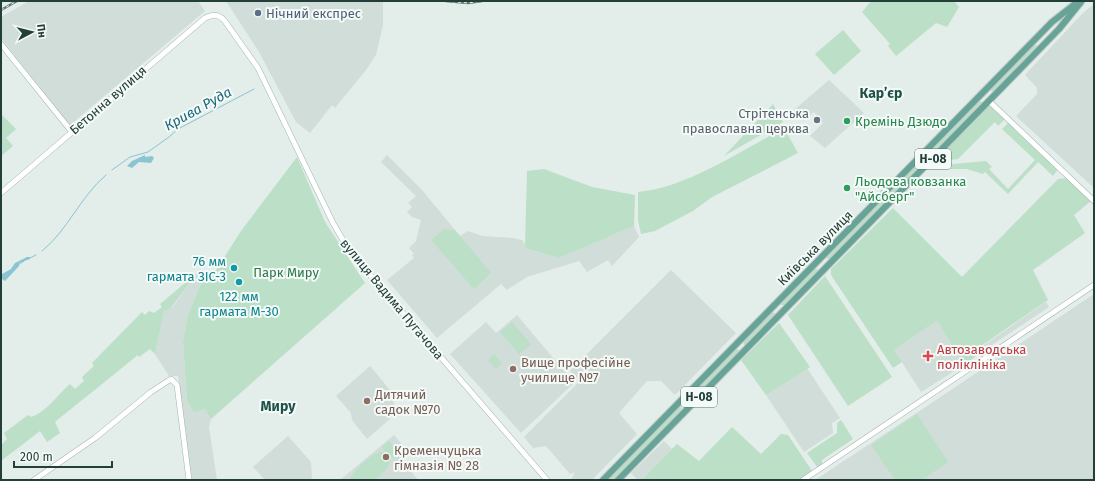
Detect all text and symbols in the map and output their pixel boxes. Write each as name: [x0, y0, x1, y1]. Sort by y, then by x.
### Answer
place label: Нічний експрес: [266, 6, 361, 21]
marker: Нічний експрес: [253, 8, 263, 18]
north arrow: [12, 12, 52, 52]
text: Пн: [34, 23, 49, 38]
street label: Бетонна вулиця: [67, 63, 149, 137]
water label: Крива Руда: [161, 84, 235, 134]
district label: Кар’єр: [860, 85, 902, 102]
place label: Стрітенська православна церква: [682, 106, 809, 136]
place label: Кремінь Дзюдо: [855, 114, 947, 129]
marker: Стрітенська православна церква: [812, 115, 822, 125]
marker: Кремінь Дзюдо: [842, 116, 852, 126]
road number: Н-08: [915, 149, 951, 169]
place label: Льодова ковзанка "Айсберг": [855, 174, 966, 204]
marker: Льодова ковзанка "Айсберг": [842, 183, 852, 193]
street label: Київська вулиця: [774, 207, 856, 289]
street label: вулиця Вадима Пугачова: [337, 236, 447, 362]
place label: 76 мм гармата ЗІС-3: [147, 254, 226, 284]
marker: 76 мм гармата ЗІС-3: [229, 263, 239, 273]
park label: Парк Миру: [253, 265, 319, 280]
marker: 122 мм гармата М-30: [234, 277, 244, 287]
place label: 122 мм гармата М-30: [199, 289, 279, 319]
place label: Автозаводська поліклініка: [937, 342, 1026, 372]
marker: Автозаводська поліклініка: [922, 350, 934, 362]
place label: Вище професійне училище №7: [521, 355, 631, 385]
marker: Вище професійне училище №7: [508, 364, 518, 374]
place label: Дитячий садок №70: [374, 387, 441, 417]
road number: Н-08: [681, 387, 717, 407]
marker: Дитячий садок №70: [362, 396, 372, 406]
district label: Миру: [261, 398, 296, 415]
scale bar: [14, 443, 112, 469]
place label: Кременчуцька гімназія № 28: [394, 443, 482, 473]
text: 200 m: [20, 450, 53, 464]
marker: Кременчуцька гімназія № 28: [381, 452, 391, 462]

